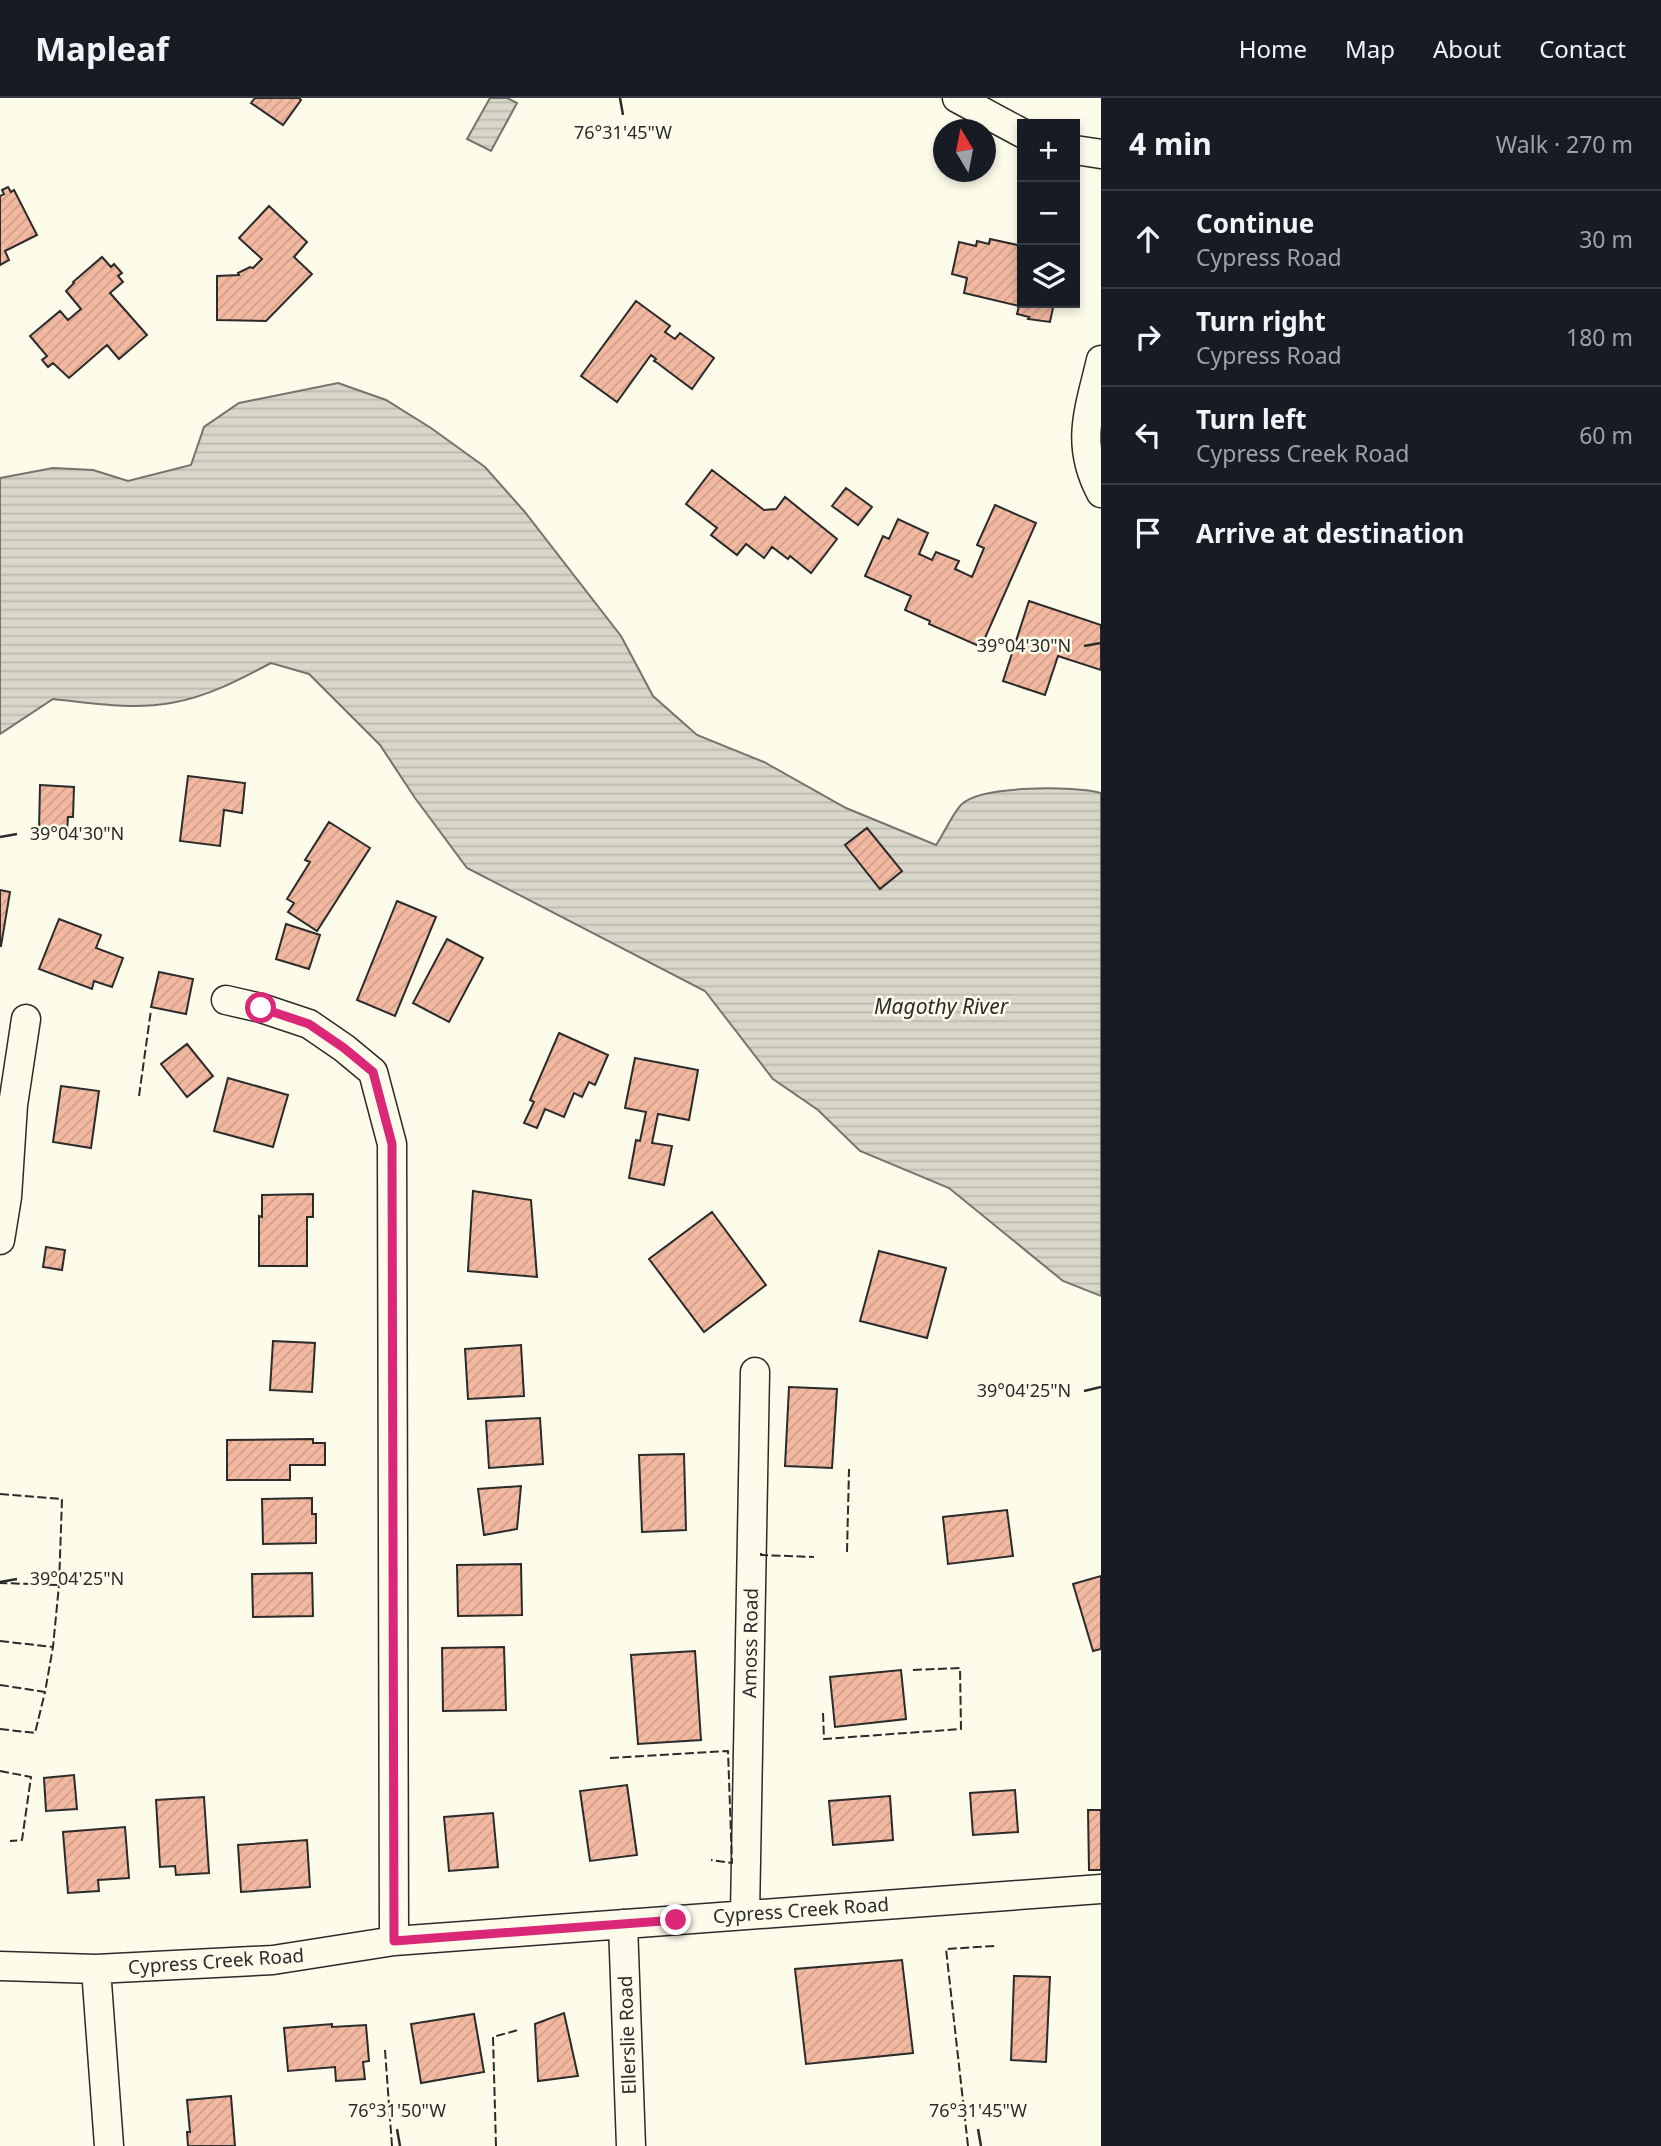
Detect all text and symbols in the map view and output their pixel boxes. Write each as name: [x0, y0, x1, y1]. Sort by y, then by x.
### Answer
text: Mapleaf: [35, 26, 169, 71]
text: Home: [1239, 32, 1307, 65]
text: Map: [1345, 32, 1395, 65]
text: About: [1433, 32, 1501, 65]
text: Contact: [1539, 32, 1626, 65]
north arrow: [933, 119, 996, 182]
map controls: [1017, 119, 1080, 308]
button: +: [1017, 119, 1080, 182]
text: 76°31'45"W: [574, 120, 672, 144]
text: 4 min: [1129, 123, 1212, 164]
text: Walk · 270 m: [1496, 128, 1633, 160]
button: −: [1017, 182, 1080, 245]
text: Continue: [1196, 205, 1314, 241]
icon: ahead: [1129, 220, 1167, 258]
text: 30 m: [1579, 223, 1633, 255]
text: Cypress Road: [1196, 241, 1342, 273]
button: layers: [1017, 245, 1080, 308]
text: Turn right: [1196, 303, 1326, 339]
icon: right: [1129, 318, 1167, 356]
text: 180 m: [1566, 321, 1633, 353]
text: Cypress Road: [1196, 339, 1342, 371]
text: Turn left: [1196, 401, 1307, 437]
icon: left: [1129, 416, 1167, 454]
text: 60 m: [1579, 419, 1633, 451]
text: Cypress Creek Road: [1196, 437, 1410, 469]
icon: arrive: [1129, 514, 1167, 552]
text: Arrive at destination: [1196, 515, 1465, 551]
text: 39°04'30"N: [977, 633, 1071, 657]
text: 39°04'30"N: [30, 821, 124, 845]
route start: [245, 992, 276, 1023]
water label: Magothy River: [874, 992, 1010, 1020]
text: 39°04'25"N: [977, 1378, 1071, 1402]
text: 39°04'25"N: [30, 1566, 124, 1590]
street label: Amoss Road: [736, 1588, 764, 1698]
street label: Cypress Creek Road: [712, 1891, 890, 1929]
route end: [660, 1904, 691, 1935]
street label: Cypress Creek Road: [127, 1942, 305, 1980]
street label: Ellerslie Road: [612, 1975, 642, 2095]
text: 76°31'50"W: [348, 2098, 446, 2122]
text: 76°31'45"W: [929, 2098, 1027, 2122]

